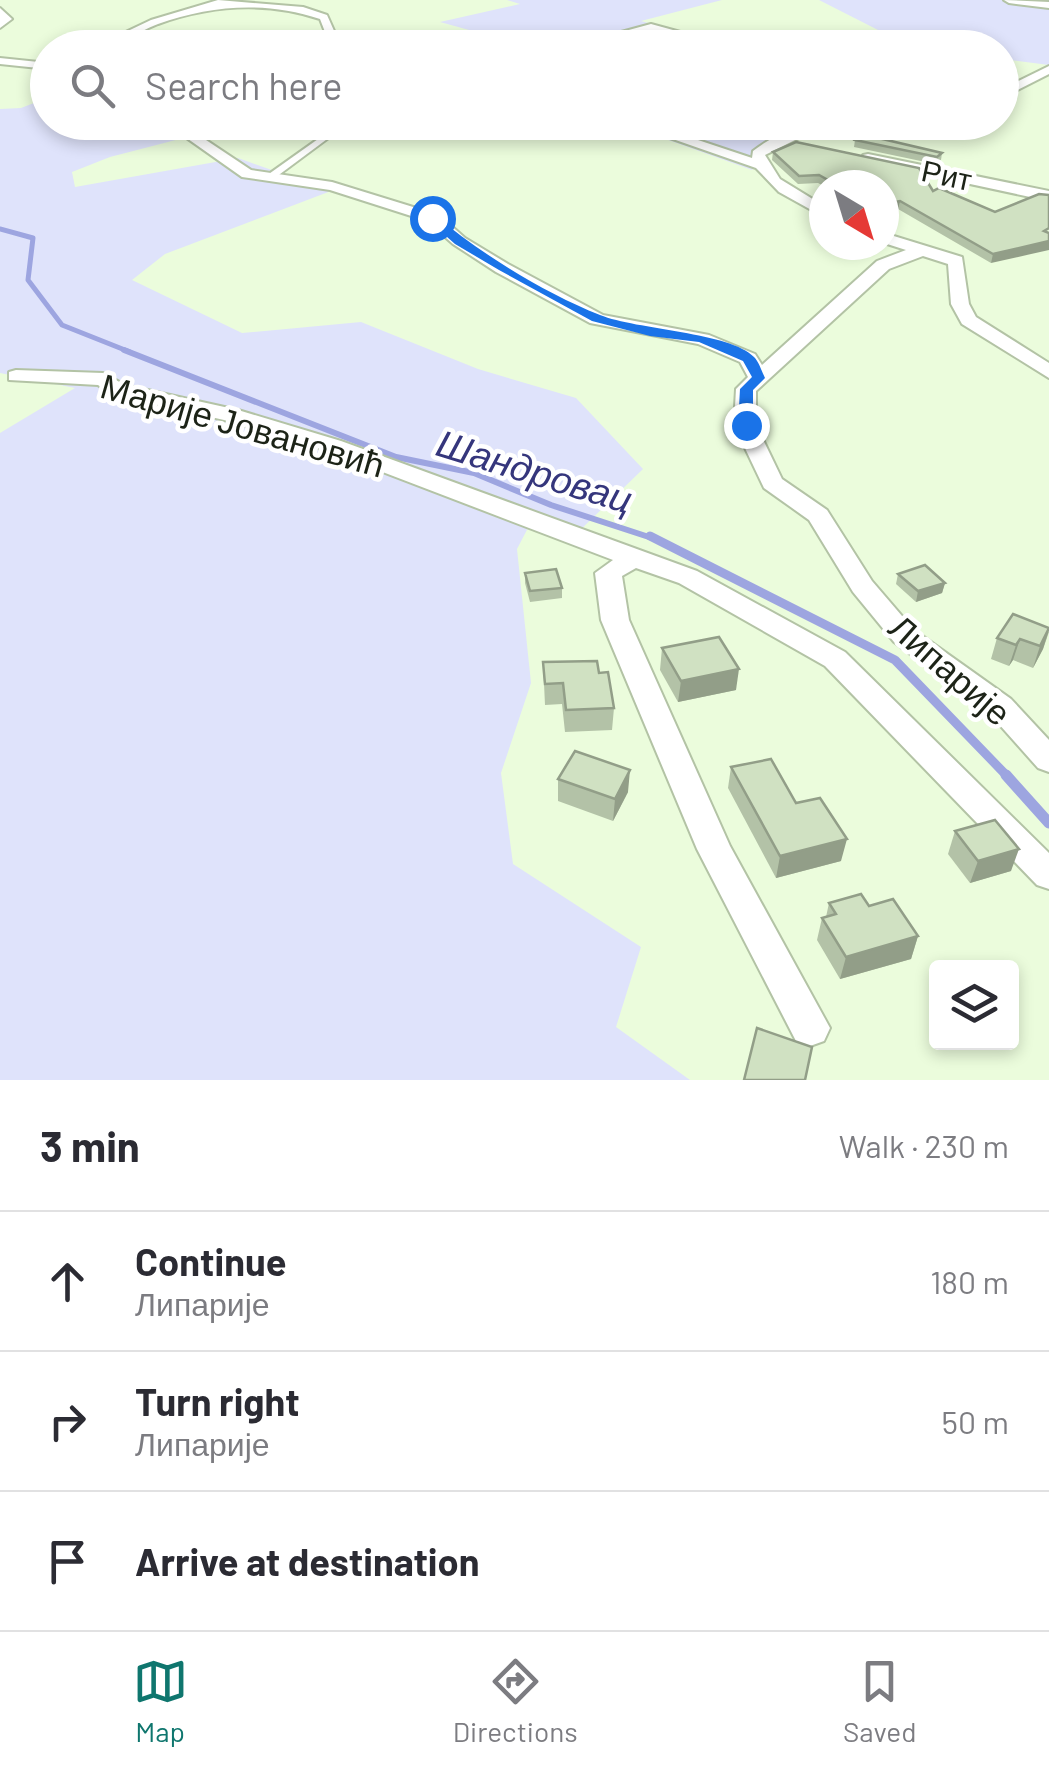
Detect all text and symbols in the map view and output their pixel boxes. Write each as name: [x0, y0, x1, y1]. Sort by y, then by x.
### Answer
search box: [30, 30, 1019, 140]
icon: search: [65, 58, 120, 113]
text: Search here: [145, 62, 343, 108]
street label: Рит: [919, 151, 976, 197]
north arrow: [809, 170, 899, 260]
route start: [410, 196, 456, 242]
street label: Марије Јовановић: [96, 363, 390, 485]
route end: [724, 403, 770, 449]
water label: Шандровац: [432, 418, 638, 522]
street label: Липарије: [882, 605, 1020, 733]
map controls: [929, 960, 1019, 1050]
button: layers: [929, 960, 1019, 1050]
text: 3 min: [40, 1120, 140, 1170]
text: Walk · 230 m: [839, 1126, 1009, 1164]
text: Continue: [135, 1238, 286, 1284]
icon: ahead: [40, 1254, 95, 1309]
text: 180 m: [930, 1262, 1009, 1300]
text: Липарије: [135, 1284, 270, 1322]
text: Turn right: [135, 1378, 300, 1424]
icon: right: [40, 1394, 95, 1449]
text: 50 m: [942, 1402, 1009, 1440]
text: Липарије: [135, 1424, 270, 1462]
icon: arrive: [40, 1534, 95, 1589]
text: Arrive at destination: [135, 1538, 480, 1584]
tab: Map: [133, 1654, 188, 1748]
tab: Directions: [453, 1654, 578, 1748]
tab: Saved: [843, 1654, 916, 1748]

